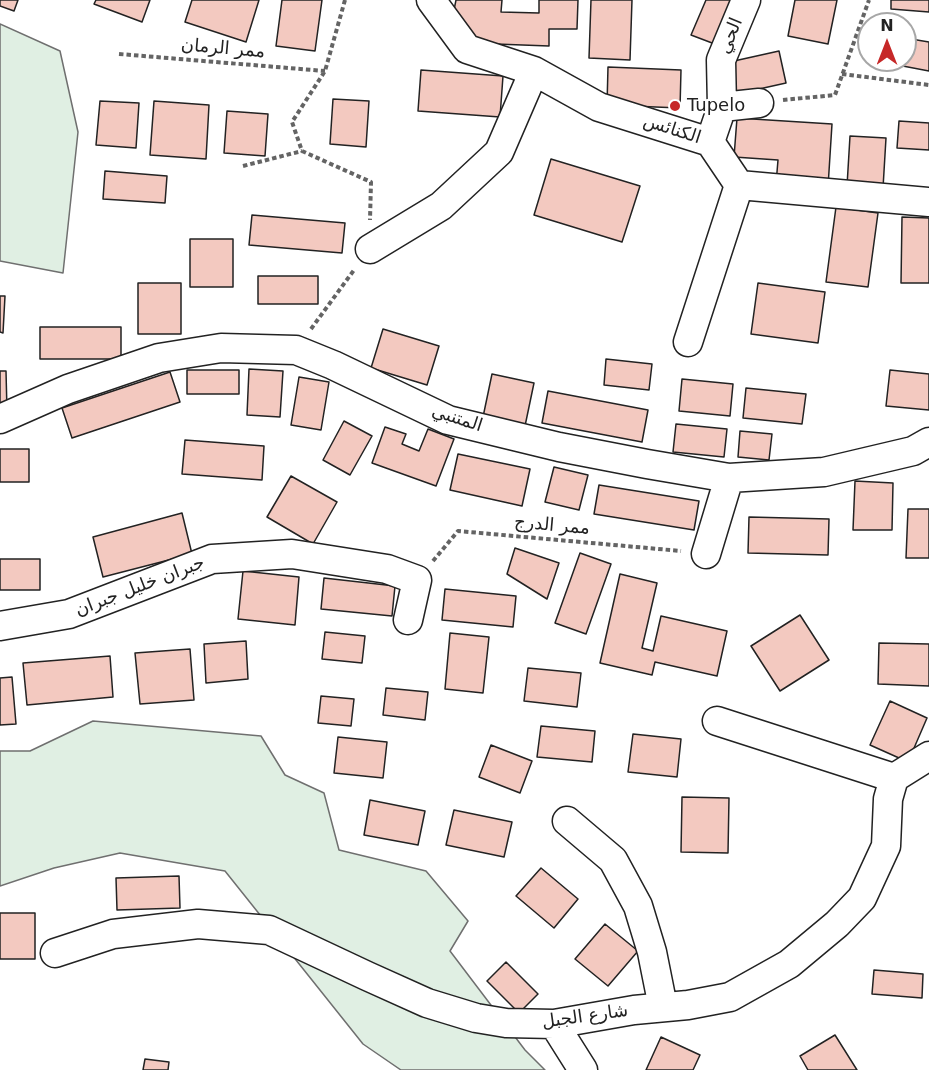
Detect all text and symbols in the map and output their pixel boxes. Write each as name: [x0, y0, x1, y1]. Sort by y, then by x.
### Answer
north arrow: [857, 12, 917, 72]
street label: الحي: [714, 15, 748, 57]
text: N: [880, 16, 894, 35]
street label: ممر الرمان: [180, 35, 266, 63]
place label: Tupelo: [687, 95, 745, 117]
marker: Tupelo: [668, 99, 682, 113]
street label: الكنائس: [640, 111, 704, 149]
street label: المتنبي: [429, 401, 485, 437]
street label: ممر الدرج: [513, 512, 591, 540]
street label: جبران خليل جبران: [72, 552, 208, 622]
street label: شارع الجبل: [540, 1000, 630, 1034]

